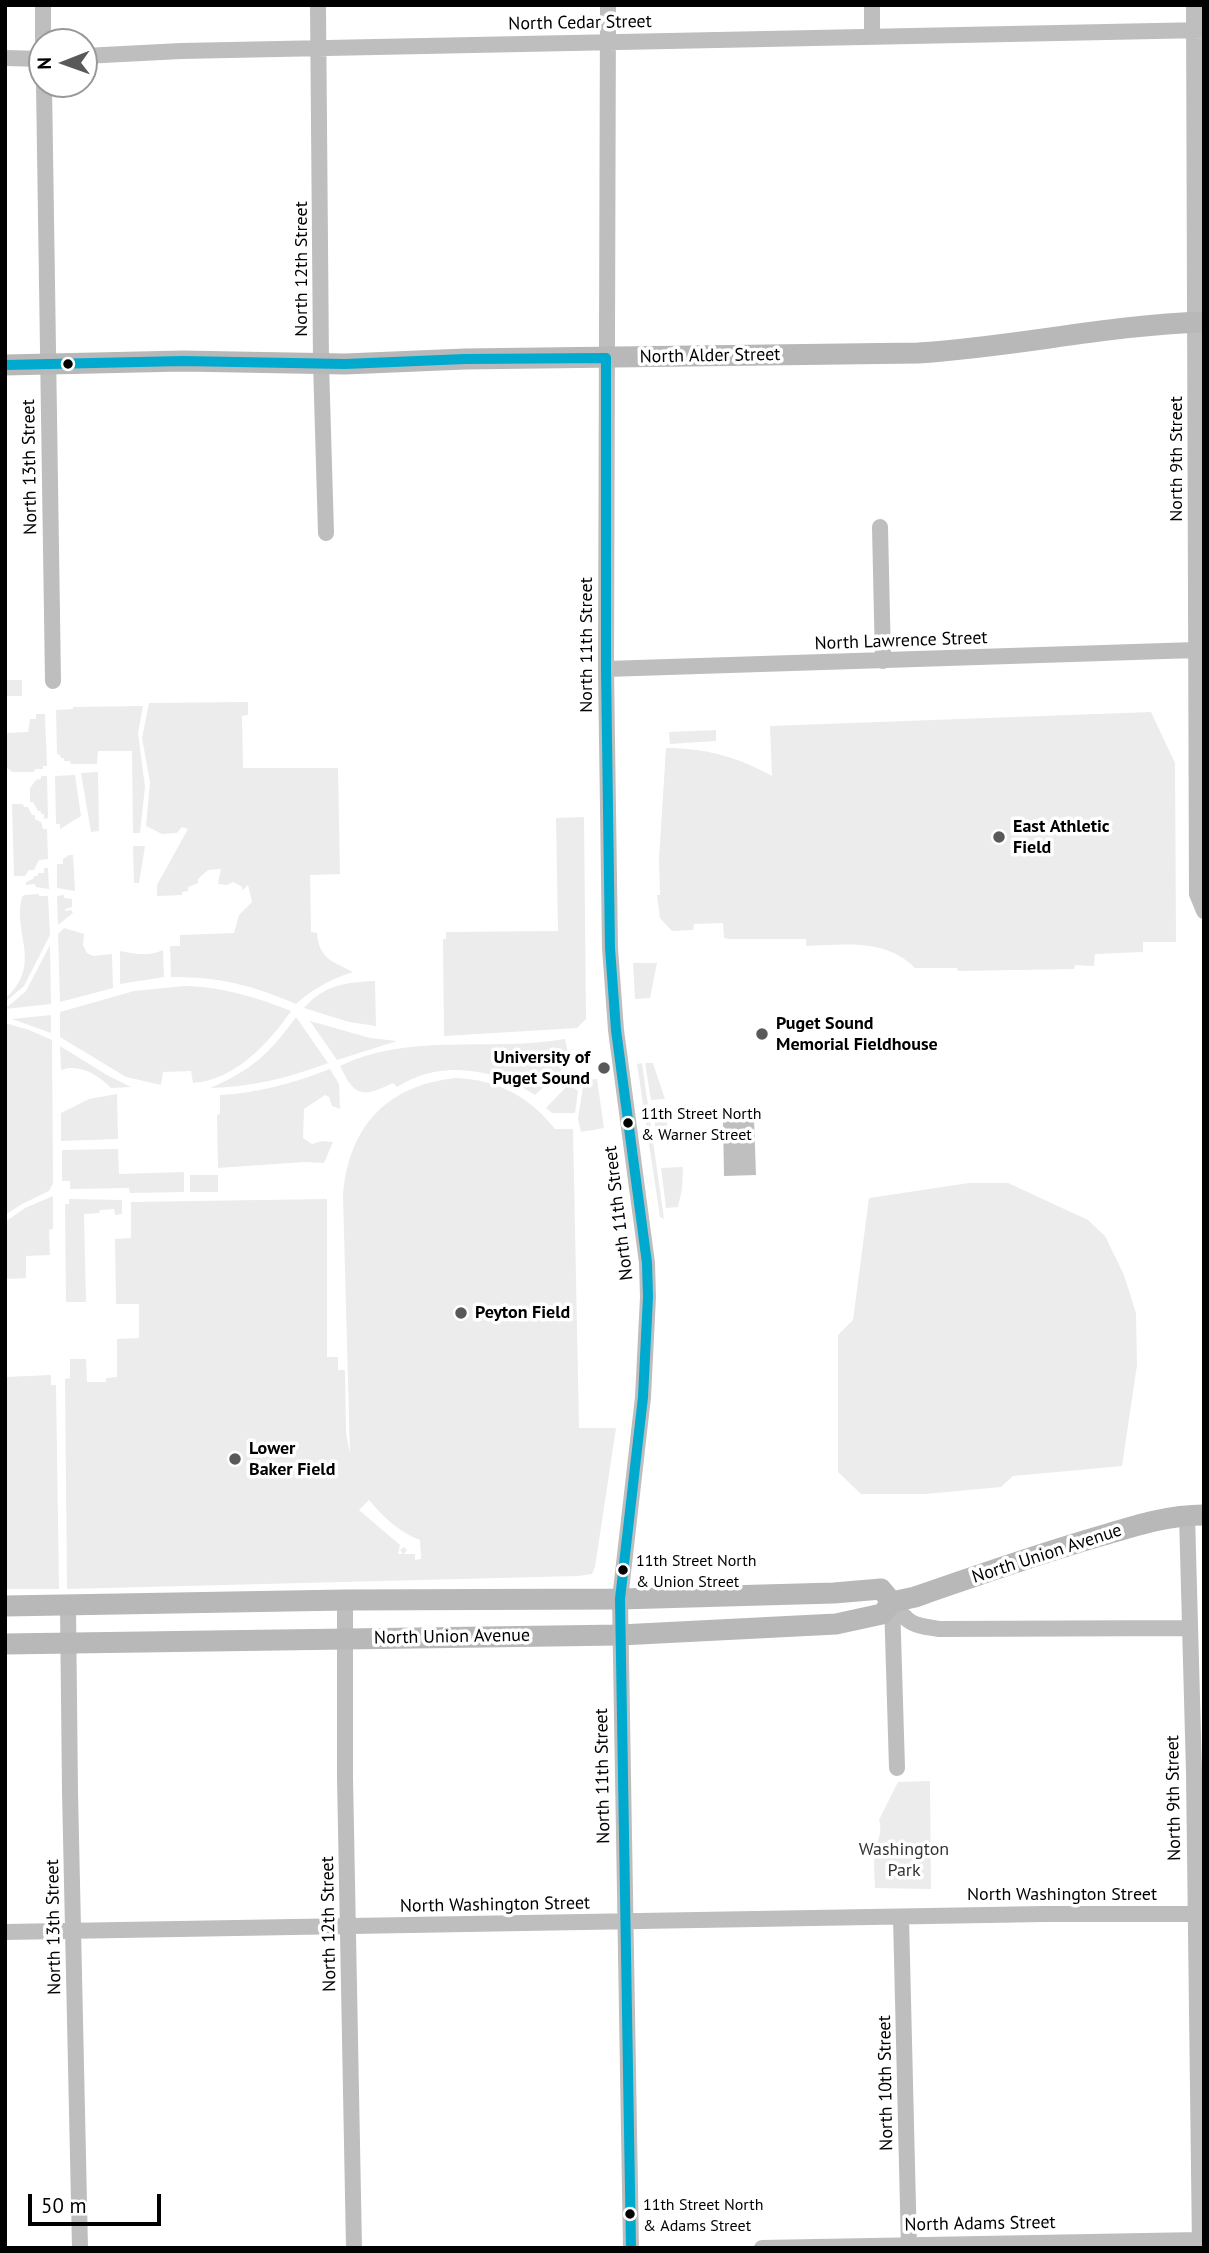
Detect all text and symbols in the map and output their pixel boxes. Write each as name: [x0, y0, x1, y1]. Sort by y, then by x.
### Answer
street label: North Cedar Street: [508, 11, 652, 35]
north arrow: [28, 28, 98, 98]
text: N: [32, 57, 56, 70]
street label: North 12th Street: [291, 201, 313, 337]
street label: North Alder Street: [639, 344, 781, 368]
unlabelled marker: [61, 357, 75, 371]
street label: North 9th Street: [1166, 396, 1188, 522]
street label: North 13th Street: [18, 399, 42, 535]
street label: North 11th Street: [576, 577, 598, 713]
street label: North Lawrence Street: [814, 627, 988, 655]
place label: East Athletic Field: [1013, 816, 1110, 858]
marker: East Athletic Field: [991, 829, 1007, 845]
place label: Puget Sound Memorial Fieldhouse: [776, 1013, 938, 1056]
marker: Puget Sound Memorial Fieldhouse: [754, 1026, 770, 1042]
place label: University of Puget Sound: [493, 1047, 590, 1090]
marker: University of Puget Sound: [596, 1060, 612, 1076]
place label: 11th Street North & Warner Street: [641, 1104, 761, 1142]
marker: 11th Street North & Warner Street: [621, 1116, 635, 1130]
street label: North 11th Street: [600, 1144, 638, 1282]
place label: Peyton Field: [475, 1302, 570, 1324]
marker: Peyton Field: [453, 1305, 469, 1321]
place label: Lower Baker Field: [249, 1438, 335, 1480]
marker: Lower Baker Field: [227, 1451, 243, 1467]
street label: North Union Avenue: [969, 1520, 1125, 1588]
place label: 11th Street North & Union Street: [636, 1551, 756, 1589]
marker: 11th Street North & Union Street: [616, 1563, 630, 1577]
street label: North Union Avenue: [374, 1625, 530, 1649]
street label: North 11th Street: [591, 1708, 615, 1844]
street label: North 9th Street: [1162, 1735, 1186, 1861]
park label: Washington Park: [859, 1839, 949, 1882]
street label: North 12th Street: [317, 1856, 341, 1992]
street label: North 13th Street: [42, 1859, 66, 1995]
street label: North Washington Street: [967, 1884, 1157, 1906]
street label: North Washington Street: [400, 1893, 590, 1917]
street label: North 10th Street: [874, 2015, 898, 2151]
scale bar: [32, 2180, 164, 2224]
text: 50 m: [41, 2192, 87, 2219]
place label: 11th Street North & Adams Street: [643, 2195, 763, 2233]
marker: 11th Street North & Adams Street: [623, 2207, 637, 2221]
street label: North Adams Street: [904, 2212, 1056, 2236]

